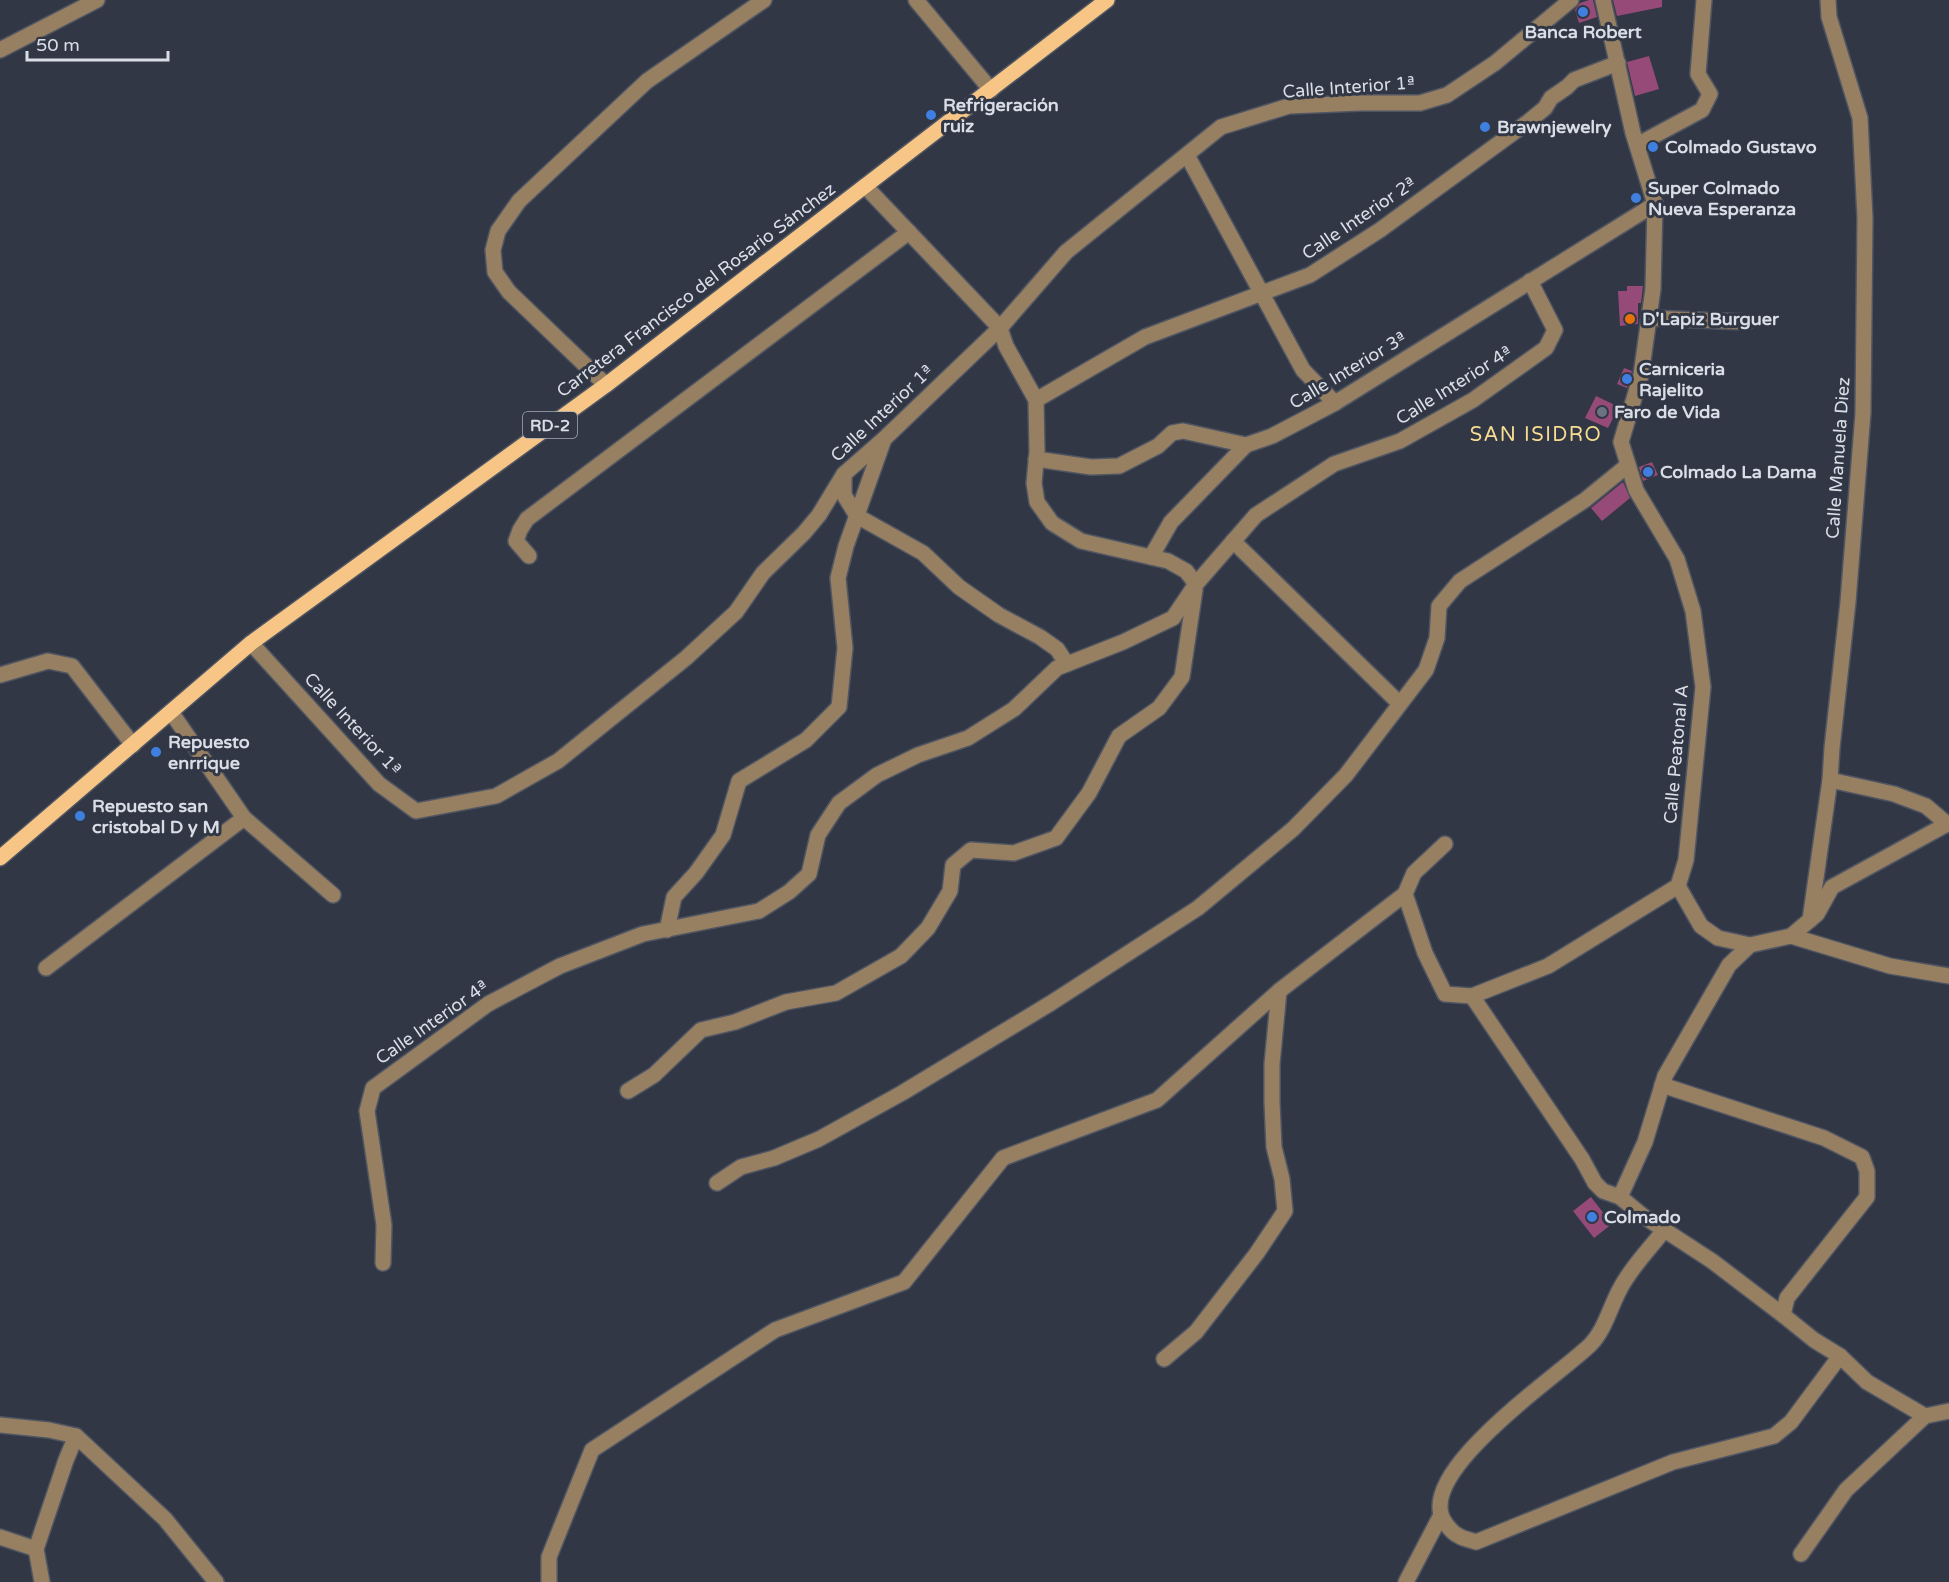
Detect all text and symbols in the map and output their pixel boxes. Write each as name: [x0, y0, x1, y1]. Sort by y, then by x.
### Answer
marker: Banca Robert: [1576, 5, 1590, 19]
place label: Banca Robert: [1524, 21, 1642, 43]
scale bar: [27, 24, 168, 62]
text: 50 m: [36, 34, 80, 56]
street label: Calle Interior 1ª: [1282, 71, 1416, 103]
place label: Refrigeración ruiz: [943, 94, 1059, 137]
marker: Refrigeración ruiz: [924, 108, 938, 122]
place label: Brawnjewelry: [1497, 116, 1612, 138]
marker: Brawnjewelry: [1478, 120, 1492, 134]
place label: Colmado Gustavo: [1665, 136, 1817, 158]
marker: Colmado Gustavo: [1646, 140, 1660, 154]
street label: Calle Interior 2ª: [1298, 172, 1420, 264]
place label: Super Colmado Nueva Esperanza: [1648, 177, 1796, 220]
street label: Carretera Francisco del Rosario Sánchez: [552, 178, 840, 402]
marker: Super Colmado Nueva Esperanza: [1629, 191, 1643, 205]
place label: D'Lapiz Burguer: [1642, 308, 1780, 330]
marker: D'Lapiz Burguer: [1623, 312, 1637, 326]
street label: Calle Interior 3ª: [1285, 326, 1411, 414]
street label: Calle Interior 4ª: [1392, 340, 1516, 430]
place label: Carniceria Rajelito: [1639, 358, 1725, 401]
street label: Calle Interior 1ª: [826, 360, 938, 466]
marker: Carniceria Rajelito: [1620, 372, 1634, 386]
street label: Calle Manuela Diez: [1821, 376, 1855, 540]
place label: Faro de Vida: [1614, 401, 1720, 423]
marker: Faro de Vida: [1595, 405, 1609, 419]
road number: RD-2: [523, 412, 577, 438]
district label: SAN ISIDRO: [1470, 423, 1602, 447]
place label: Colmado La Dama: [1660, 461, 1817, 483]
marker: Colmado La Dama: [1641, 465, 1655, 479]
street label: Calle Interior 1ª: [300, 668, 406, 780]
street label: Calle Peatonal A: [1659, 683, 1693, 825]
place label: Repuesto enrrique: [168, 731, 250, 774]
marker: Repuesto enrrique: [149, 745, 163, 759]
place label: Repuesto san cristobal D y M: [92, 795, 220, 838]
marker: Repuesto san cristobal D y M: [73, 809, 87, 823]
street label: Calle Interior 4ª: [371, 975, 493, 1069]
place label: Colmado: [1604, 1206, 1681, 1228]
marker: Colmado: [1585, 1210, 1599, 1224]

